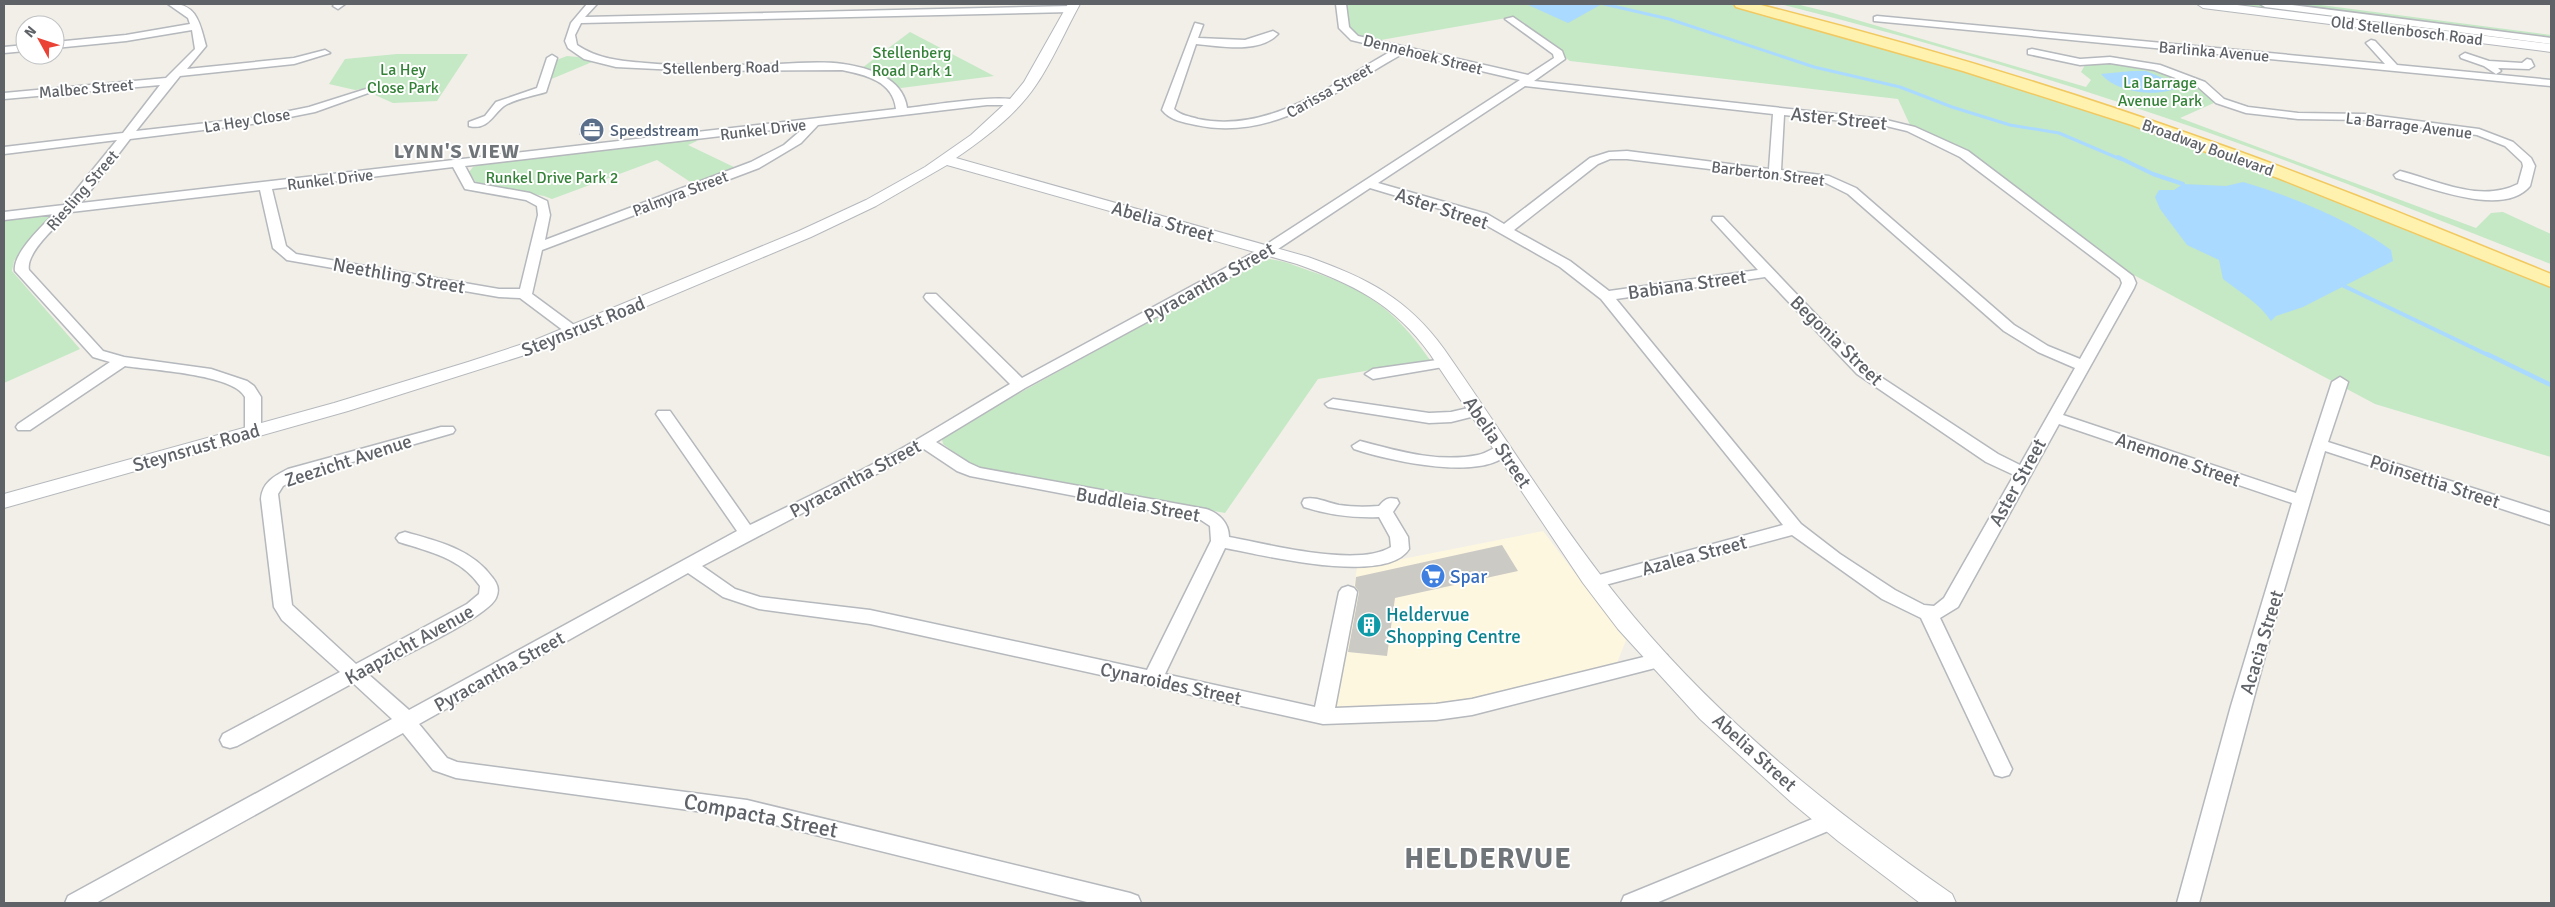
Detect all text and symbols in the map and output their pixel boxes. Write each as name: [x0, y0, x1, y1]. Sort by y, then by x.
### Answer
street label: Old Stellenbosch Road: [2330, 12, 2484, 50]
north arrow: [15, 15, 65, 65]
text: N: [21, 23, 40, 41]
street label: Dennehoek Street: [1361, 30, 1485, 80]
street label: Barlinka Avenue: [2158, 37, 2270, 67]
park label: Stellenberg Road Park 1: [872, 43, 952, 81]
street label: Stellenberg Road: [663, 57, 779, 79]
street label: Carissa Street: [1283, 59, 1376, 123]
park label: La Hey Close Park: [367, 60, 439, 98]
park label: La Barrage Avenue Park: [2118, 73, 2202, 111]
street label: Malbec Street: [38, 75, 135, 103]
street label: Aster Street: [1790, 102, 1889, 136]
street label: La Hey Close: [203, 104, 292, 138]
street label: La Barrage Avenue: [2344, 108, 2473, 144]
street label: Runkel Drive: [719, 115, 807, 145]
street label: Broadway Boulevard: [2139, 115, 2276, 181]
office icon: Speedstream: [579, 117, 605, 143]
place label: Speedstream: [610, 121, 699, 141]
district label: LYNN'S VIEW: [394, 139, 520, 164]
street label: Riesling Street: [42, 146, 123, 235]
street label: Barberton Street: [1710, 157, 1826, 191]
street label: Runkel Drive: [286, 165, 374, 195]
street label: Palmyra Street: [630, 166, 731, 221]
park label: Runkel Drive Park 2: [486, 168, 618, 188]
street label: Aster Street: [1392, 183, 1492, 235]
street label: Abelia Street: [1109, 196, 1217, 248]
street label: Pyracantha Street: [1140, 237, 1279, 329]
street label: Neethling Street: [331, 253, 467, 299]
street label: Babiana Street: [1626, 265, 1748, 305]
street label: Begonia Street: [1785, 290, 1888, 391]
street label: Steynsrust Road: [518, 291, 649, 363]
street label: Abelia Street: [1458, 392, 1537, 493]
street label: Steynsrust Road: [130, 418, 263, 478]
street label: Anemone Street: [2112, 427, 2243, 493]
street label: Zeezicht Avenue: [282, 429, 415, 493]
street label: Pyracantha Street: [786, 434, 926, 524]
street label: Aster Street: [1984, 434, 2052, 531]
street label: Poinsettia Street: [2367, 450, 2503, 514]
street label: Buddleia Street: [1074, 482, 1202, 528]
street label: Azalea Street: [1639, 530, 1750, 582]
supermarket icon: Spar: [1420, 563, 1446, 589]
place label: Spar: [1450, 565, 1487, 589]
street label: Acacia Street: [2235, 587, 2289, 697]
street label: Kaapzicht Avenue: [341, 600, 478, 690]
place label: Heldervue Shopping Centre: [1386, 603, 1521, 649]
building icon: Heldervue Shopping Centre: [1356, 612, 1382, 638]
street label: Pyracantha Street: [430, 626, 569, 718]
street label: Cynaroides Street: [1098, 657, 1244, 711]
street label: Abelia Street: [1707, 709, 1802, 797]
street label: Compacta Street: [682, 787, 840, 844]
district label: HELDERVUE: [1404, 841, 1572, 876]

